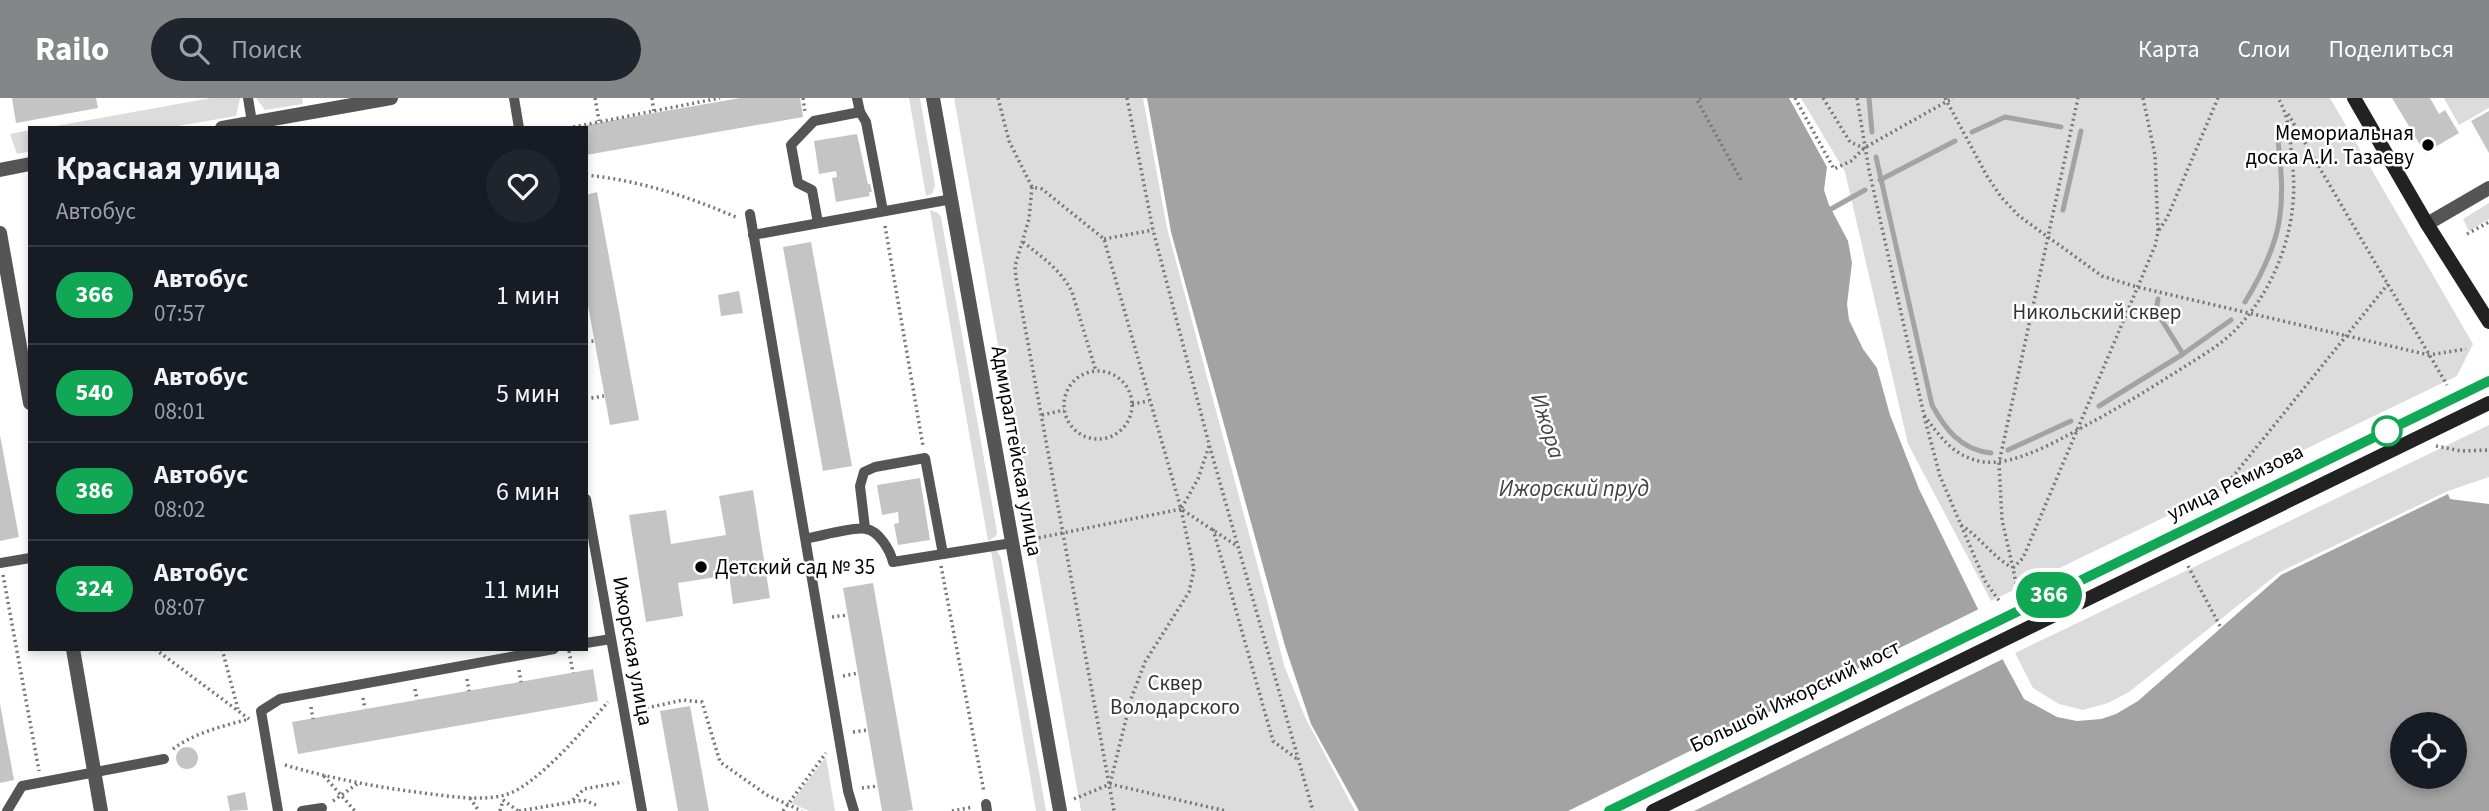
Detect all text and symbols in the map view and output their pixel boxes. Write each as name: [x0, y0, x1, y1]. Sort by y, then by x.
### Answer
search box: [151, 18, 641, 81]
text: Railo: [35, 26, 109, 73]
icon: search: [175, 30, 213, 68]
text: Поиск: [231, 31, 302, 68]
text: Карта: [2138, 32, 2200, 67]
text: Слои: [2238, 32, 2291, 67]
text: Поделиться: [2329, 32, 2454, 67]
place label: Мемориальная доска А.И. Тазаеву: [2246, 118, 2414, 172]
marker: Мемориальная доска А.И. Тазаеву: [2420, 137, 2436, 153]
text: Красная улица: [56, 145, 281, 192]
button: heart: [486, 149, 560, 223]
text: Автобус: [56, 195, 136, 228]
text: Автобус: [154, 260, 248, 297]
text: 366: [75, 277, 114, 312]
text: 1 мин: [496, 277, 560, 314]
text: 07:57: [154, 297, 205, 330]
park label: Никольский сквер: [2012, 297, 2182, 327]
street label: Адмиралтейская улица: [984, 343, 1050, 559]
text: Автобус: [154, 358, 248, 395]
text: 540: [75, 375, 114, 410]
text: 5 мин: [496, 375, 560, 412]
water label: Ижора: [1522, 389, 1574, 463]
text: 08:01: [154, 395, 205, 428]
unlabelled marker: [2372, 416, 2402, 446]
street label: улица Ремизова: [2162, 436, 2308, 528]
text: Автобус: [154, 456, 248, 493]
water label: Ижорский пруд: [1499, 472, 1649, 505]
text: 386: [75, 473, 114, 508]
text: 6 мин: [496, 473, 560, 510]
text: 08:02: [154, 493, 205, 526]
place label: Детский сад № 35: [715, 552, 875, 582]
text: Автобус: [154, 554, 248, 591]
marker: Детский сад № 35: [693, 559, 709, 575]
text: 324: [75, 571, 114, 606]
text: 11 мин: [483, 571, 560, 608]
line badge: 366: [2009, 572, 2089, 618]
street label: Ижорская улица: [605, 574, 661, 728]
text: 366: [2030, 577, 2068, 612]
text: 08:07: [154, 591, 205, 624]
street label: Большой Ижорский мост: [1685, 632, 1906, 760]
park label: Сквер Володарского: [1110, 668, 1240, 722]
map controls: [2390, 712, 2467, 789]
button: locate: [2390, 712, 2467, 789]

